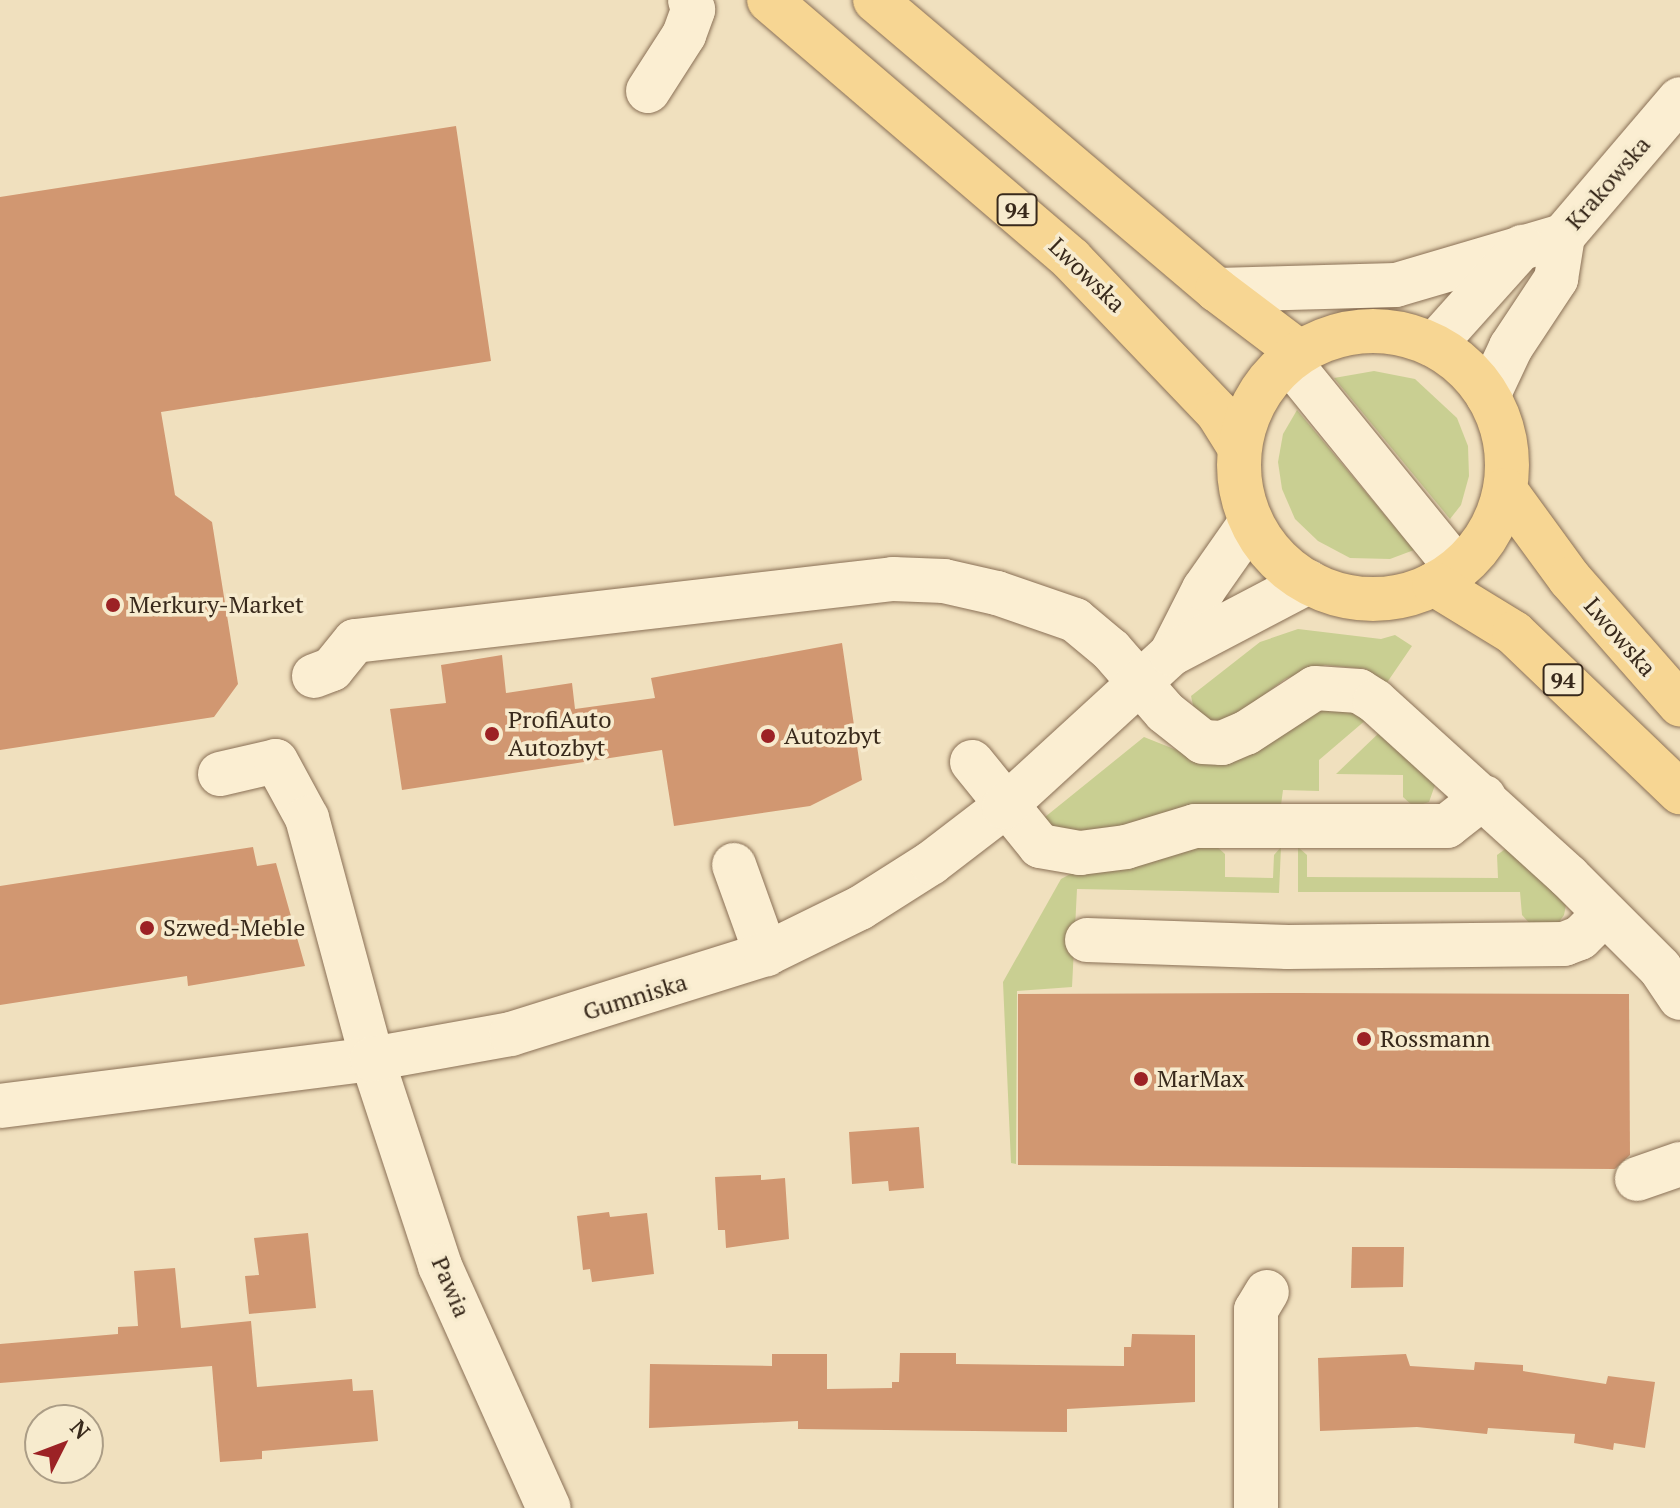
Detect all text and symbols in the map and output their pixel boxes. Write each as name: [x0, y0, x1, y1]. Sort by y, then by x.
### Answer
street label: Krakowska: [1560, 130, 1656, 236]
road number: 94: [995, 192, 1039, 228]
street label: Lwowska: [1043, 232, 1131, 318]
place label: Merkury-Market: [129, 591, 304, 619]
street label: Lwowska: [1578, 592, 1662, 682]
marker: Merkury-Market: [104, 596, 122, 614]
road number: 94: [1541, 662, 1585, 698]
place label: ProfiAuto Autozbyt: [508, 706, 612, 762]
place label: Autozbyt: [784, 722, 881, 750]
marker: ProfiAuto Autozbyt: [483, 725, 501, 743]
marker: Autozbyt: [759, 727, 777, 745]
place label: Szwed-Meble: [163, 914, 305, 942]
marker: Szwed-Meble: [138, 919, 156, 937]
street label: Gumniska: [579, 968, 691, 1026]
place label: Rossmann: [1380, 1025, 1490, 1053]
marker: Rossmann: [1355, 1030, 1373, 1048]
place label: MarMax: [1157, 1065, 1245, 1093]
marker: MarMax: [1132, 1070, 1150, 1088]
street label: Pawia: [425, 1252, 477, 1322]
north arrow: [24, 1404, 104, 1484]
text: N: [64, 1413, 97, 1445]

